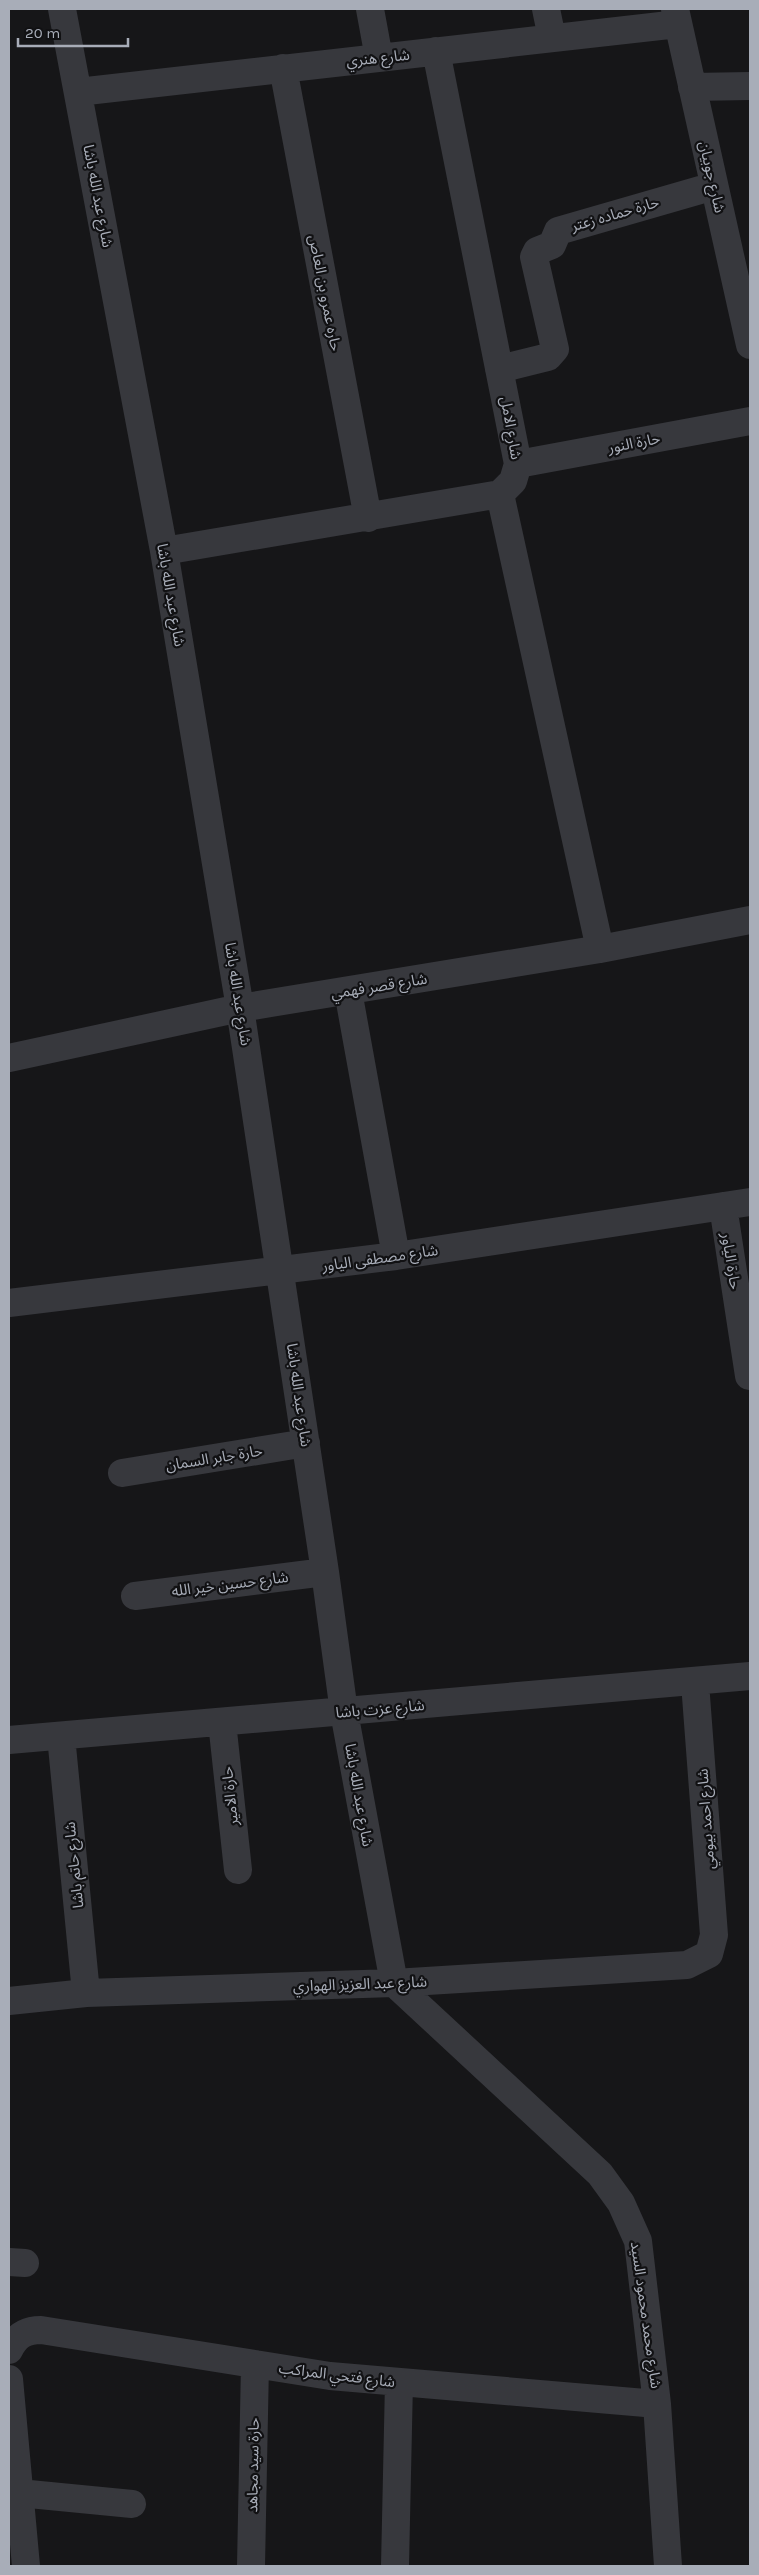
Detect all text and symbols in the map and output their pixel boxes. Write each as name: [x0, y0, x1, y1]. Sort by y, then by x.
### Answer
scale bar: [18, 15, 128, 47]
text: 20 m: [25, 24, 60, 42]
street label: شارع هنري: [345, 46, 411, 73]
street label: شارع جوبيان: [692, 139, 729, 215]
street label: شارع عبد الله باشا: [76, 143, 117, 250]
street label: حارة حماده زعتر: [568, 193, 661, 235]
street label: حاره عمرو بن العاص: [305, 233, 345, 353]
street label: شارع الامل: [494, 395, 525, 462]
street label: حارة النور: [605, 429, 662, 457]
street label: شارع عبد الله باشا: [150, 542, 189, 649]
street label: شارع عبد الله باشا: [218, 941, 255, 1048]
street label: شارع قصر فهمي: [330, 969, 429, 1005]
street label: حارة الياور: [717, 1230, 744, 1291]
street label: شارع مصطفى الياور: [320, 1241, 440, 1278]
street label: شارع عبد الله باشا: [280, 1342, 315, 1449]
street label: حارة جابر السمان: [164, 1441, 264, 1475]
street label: شارع حسين خير الله: [170, 1568, 290, 1603]
street label: شارع عزت باشا: [335, 1696, 426, 1725]
street label: شارع عبد الله باشا: [338, 1742, 377, 1849]
street label: حارة الامير: [218, 1765, 242, 1827]
street label: شارع احمد بيومي: [693, 1768, 721, 1870]
street label: شارع حاتم باشا: [60, 1820, 90, 1909]
street label: شارع عبد العزيز الهواري: [293, 1973, 428, 1998]
street label: شارع محمد محمود السيد: [624, 2240, 665, 2390]
street label: شارع فتحي المراكب: [277, 2359, 396, 2394]
street label: حارة سيد مجاهد: [243, 2417, 263, 2513]

